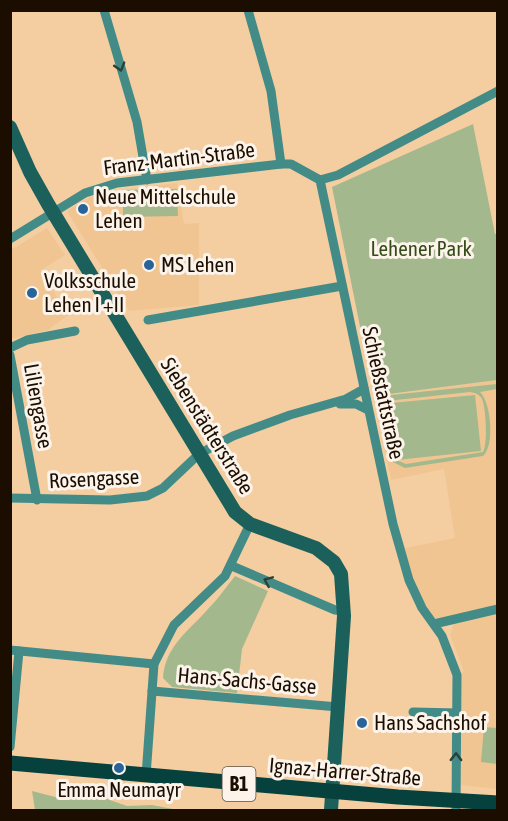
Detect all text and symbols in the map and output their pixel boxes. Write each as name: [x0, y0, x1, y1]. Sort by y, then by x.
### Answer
one-way arrow: [113, 61, 125, 72]
street label: Franz-Martin-Straße: [102, 137, 256, 179]
place label: Neue Mittelschule Lehen: [95, 184, 236, 232]
marker: Neue Mittelschule Lehen: [76, 202, 90, 216]
park label: Lehener Park: [370, 236, 472, 260]
place label: MS Lehen: [161, 252, 234, 276]
marker: MS Lehen: [142, 258, 156, 272]
place label: Volksschule Lehen I +II: [44, 268, 136, 316]
marker: Volksschule Lehen I +II: [25, 286, 39, 300]
street label: Schießstattstraße: [358, 324, 410, 461]
street label: Siebenstädterstraße: [156, 353, 259, 498]
street label: Liliengasse: [20, 361, 58, 450]
street label: Rosengasse: [48, 464, 140, 492]
one-way arrow: [263, 577, 274, 589]
street label: Hans-Sachs-Gasse: [177, 662, 318, 698]
place label: Hans Sachshof: [374, 710, 486, 734]
marker: Hans Sachshof: [355, 716, 369, 730]
street label: Ignaz-Harrer-Straße: [268, 752, 422, 790]
one-way arrow: [450, 753, 463, 762]
marker: Emma Neumayr: [112, 761, 126, 775]
road number: B1: [222, 767, 256, 801]
place label: Emma Neumayr: [57, 777, 182, 801]

